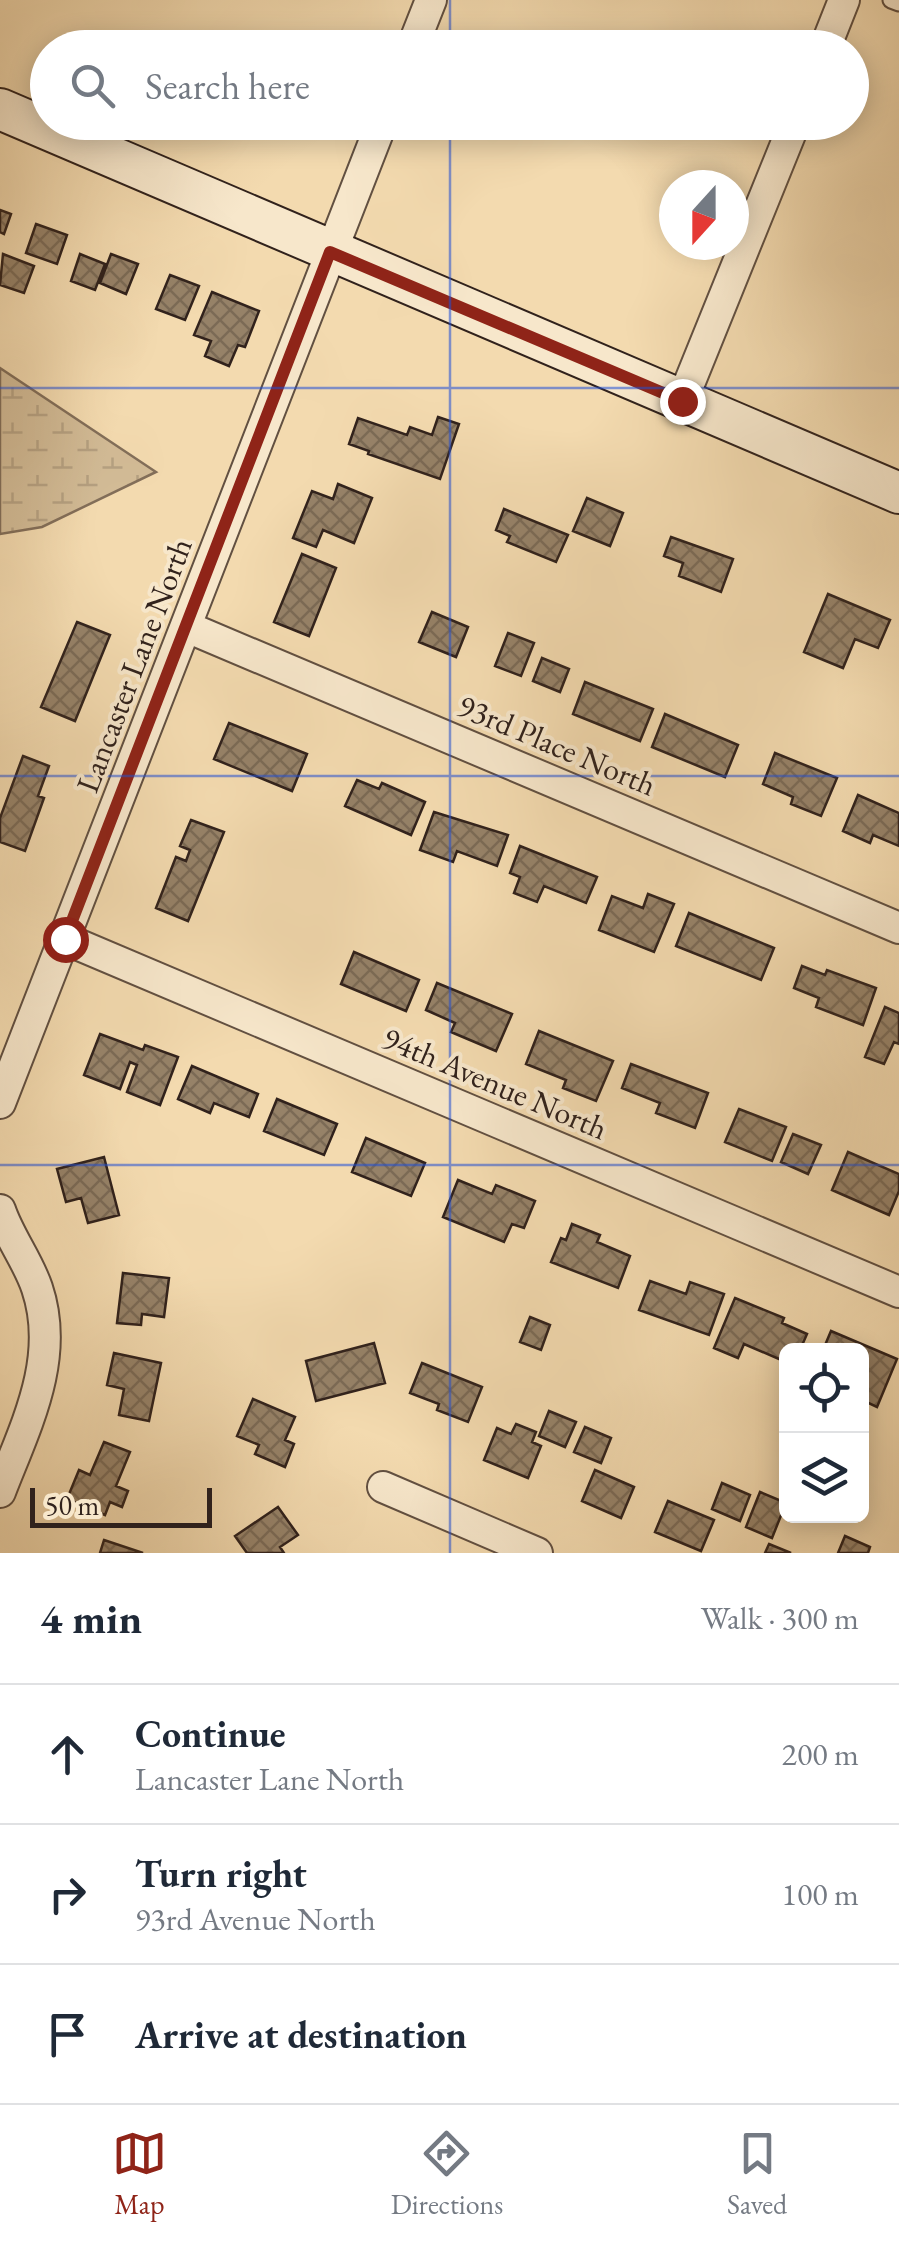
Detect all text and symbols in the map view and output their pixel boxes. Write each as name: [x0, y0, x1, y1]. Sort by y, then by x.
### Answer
search box: [30, 30, 869, 140]
icon: search: [65, 58, 120, 113]
text: Search here: [145, 61, 310, 110]
north arrow: [659, 170, 749, 260]
route end: [660, 379, 706, 425]
street label: Lancaster Lane North: [66, 532, 202, 798]
street label: 93rd Place North: [451, 684, 663, 806]
route start: [43, 917, 89, 963]
street label: 94th Avenue North: [376, 1017, 614, 1149]
map controls: [779, 1343, 869, 1523]
button: locate: [779, 1343, 869, 1433]
button: layers: [779, 1433, 869, 1523]
scale bar: [30, 1483, 212, 1528]
text: 50 m: [45, 1487, 99, 1523]
text: 4 min: [40, 1591, 142, 1646]
text: Walk · 300 m: [701, 1597, 859, 1639]
text: Continue: [135, 1709, 286, 1758]
icon: ahead: [40, 1727, 95, 1782]
text: 200 m: [782, 1733, 859, 1775]
text: Lancaster Lane North: [135, 1758, 404, 1800]
text: Turn right: [135, 1849, 307, 1898]
icon: right: [40, 1867, 95, 1922]
text: 100 m: [782, 1873, 859, 1915]
text: 93rd Avenue North: [135, 1898, 376, 1940]
icon: arrive: [40, 2007, 95, 2062]
text: Arrive at destination: [135, 2010, 467, 2059]
tab: Map: [112, 2126, 167, 2222]
tab: Directions: [391, 2126, 503, 2222]
tab: Saved: [727, 2126, 787, 2222]

